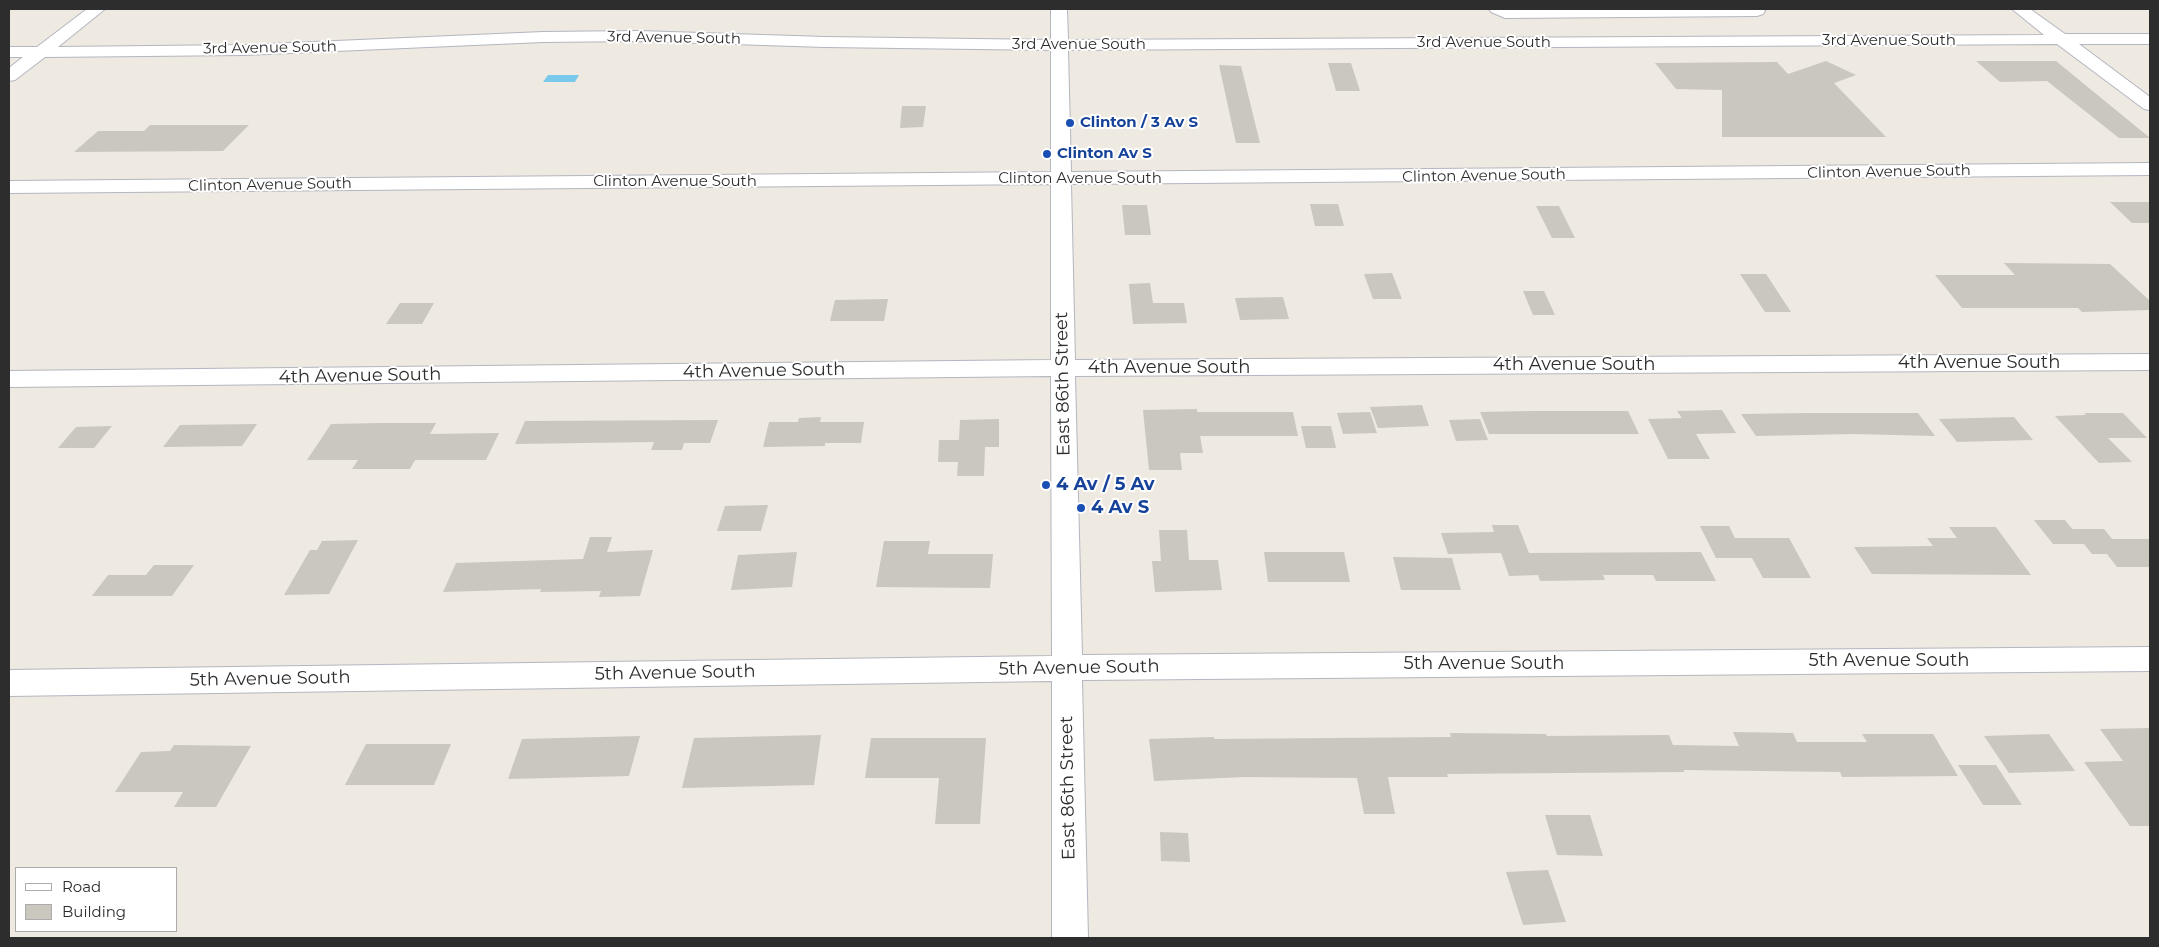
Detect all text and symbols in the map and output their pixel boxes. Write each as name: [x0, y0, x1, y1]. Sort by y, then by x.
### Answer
street label: 3rd Avenue South: [607, 28, 741, 48]
street label: 3rd Avenue South: [1822, 32, 1956, 50]
street label: 3rd Avenue South: [1417, 34, 1551, 52]
street label: 3rd Avenue South: [1012, 36, 1146, 54]
street label: 3rd Avenue South: [203, 38, 337, 58]
place label: Clinton / 3 Av S: [1080, 114, 1198, 132]
marker: Clinton / 3 Av S: [1064, 117, 1076, 129]
place label: Clinton Av S: [1057, 145, 1152, 163]
marker: Clinton Av S: [1041, 148, 1053, 160]
street label: Clinton Avenue South: [1807, 162, 1971, 182]
street label: Clinton Avenue South: [1402, 166, 1566, 186]
street label: Clinton Avenue South: [998, 170, 1162, 188]
street label: Clinton Avenue South: [593, 173, 757, 191]
street label: Clinton Avenue South: [188, 175, 352, 195]
street label: East 86th Street: [1051, 312, 1075, 456]
street label: 4th Avenue South: [1898, 352, 2060, 374]
street label: 4th Avenue South: [1493, 354, 1655, 376]
street label: 4th Avenue South: [1088, 357, 1250, 379]
street label: 4th Avenue South: [682, 359, 846, 383]
street label: 4th Avenue South: [278, 364, 442, 388]
place label: 4 Av / 5 Av: [1056, 474, 1155, 496]
marker: 4 Av / 5 Av: [1040, 479, 1052, 491]
place label: 4 Av S: [1091, 497, 1149, 519]
marker: 4 Av S: [1075, 502, 1087, 514]
street label: 5th Avenue South: [1809, 650, 1969, 672]
street label: 5th Avenue South: [1404, 653, 1564, 675]
street label: 5th Avenue South: [998, 656, 1160, 680]
street label: 5th Avenue South: [594, 661, 756, 685]
street label: 5th Avenue South: [189, 667, 351, 691]
street label: East 86th Street: [1056, 716, 1080, 860]
legend: [15, 867, 178, 932]
text: Road: [62, 877, 101, 896]
text: Building: [62, 902, 126, 921]

